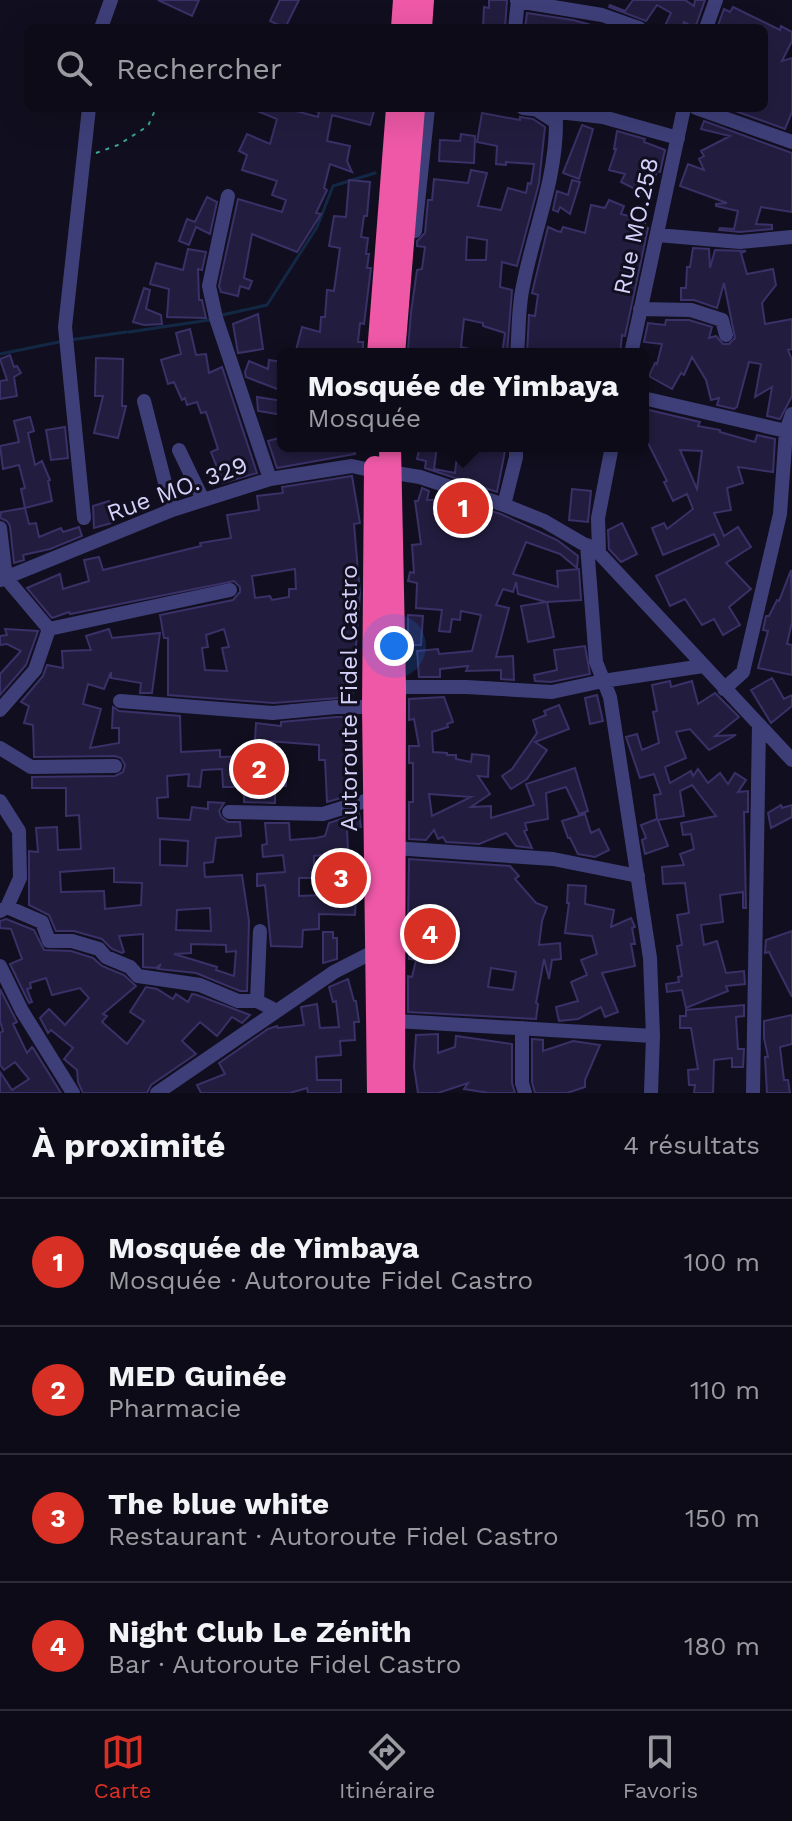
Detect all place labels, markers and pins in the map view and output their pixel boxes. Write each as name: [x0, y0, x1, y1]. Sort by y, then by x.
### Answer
pin: 1: [437, 478, 489, 538]
pin: 2: [233, 739, 285, 799]
pin: 3: [315, 848, 367, 908]
pin: 4: [404, 904, 456, 964]

